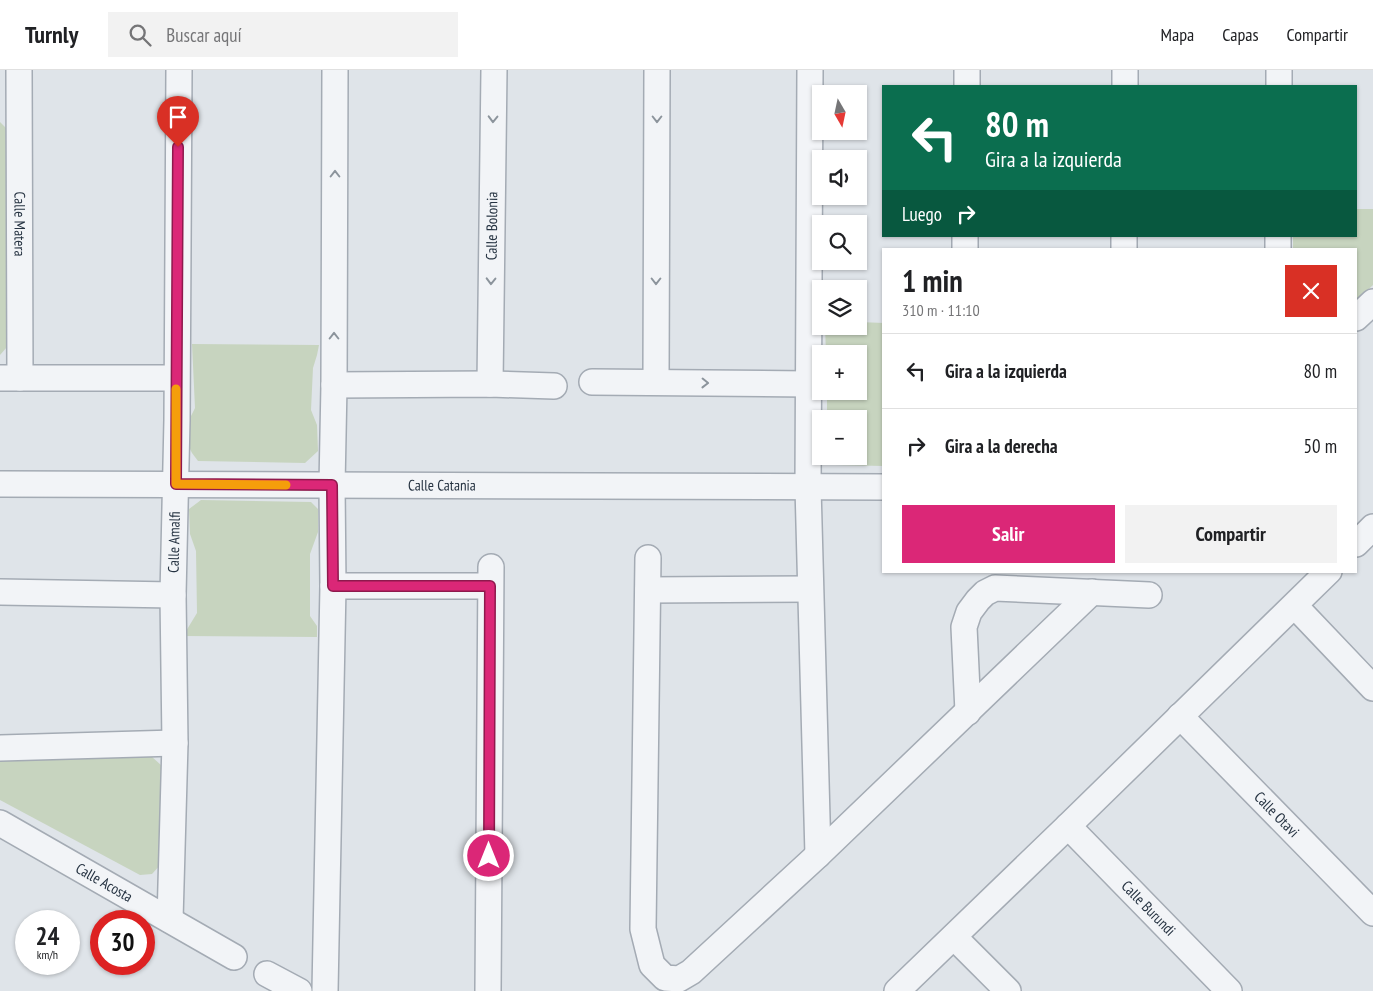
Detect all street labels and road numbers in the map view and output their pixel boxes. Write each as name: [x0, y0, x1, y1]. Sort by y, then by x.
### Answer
street label: Calle Matera: [10, 191, 30, 257]
street label: Calle Bolonia: [482, 192, 501, 260]
street label: Calle Catania: [408, 475, 476, 495]
street label: Calle Amalfi: [164, 511, 184, 573]
street label: Calle Otavi: [1250, 787, 1304, 841]
street label: Calle Acosta: [73, 858, 136, 906]
street label: Calle Burundi: [1118, 876, 1180, 940]

